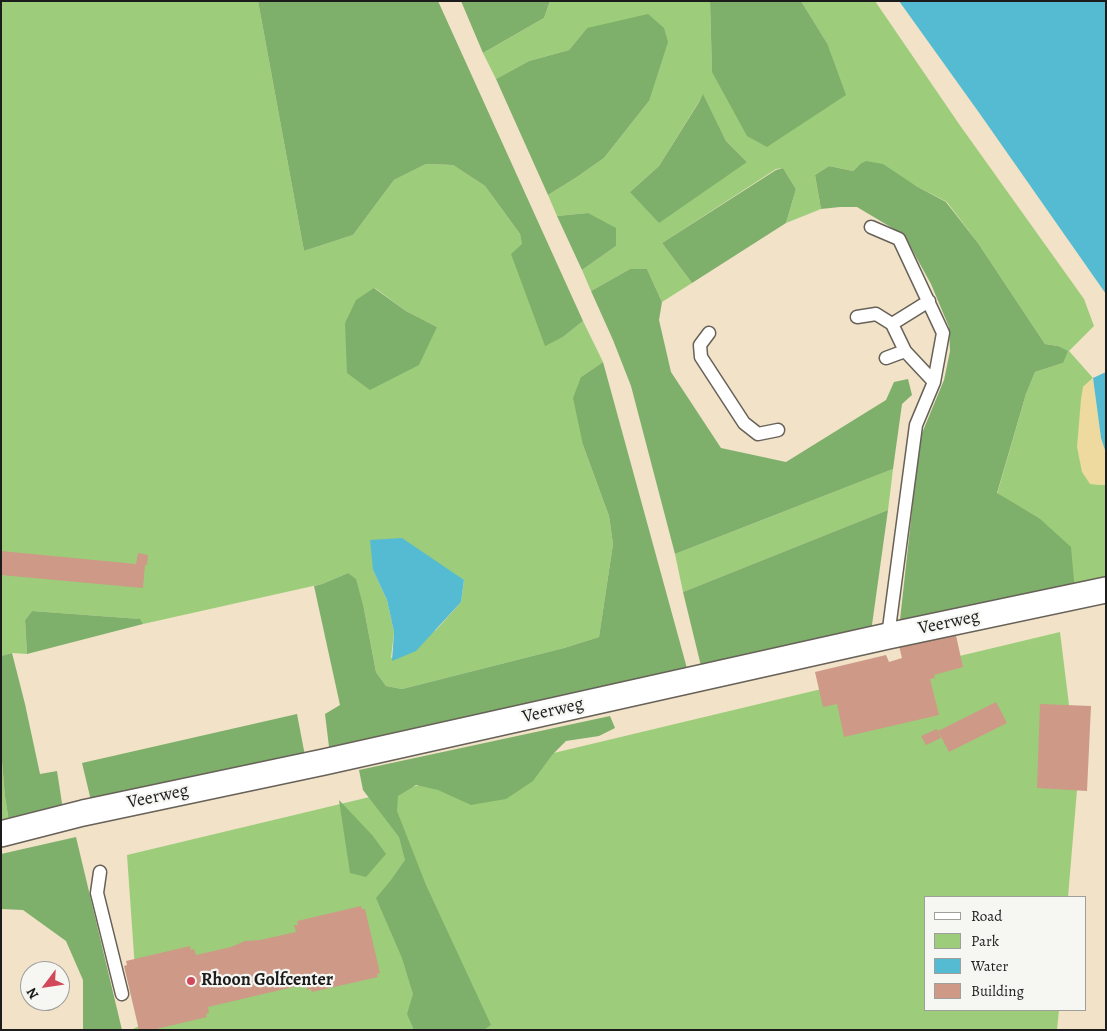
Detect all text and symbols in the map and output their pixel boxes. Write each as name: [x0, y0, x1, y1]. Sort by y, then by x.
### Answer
street label: Veerweg: [916, 606, 982, 640]
street label: Veerweg: [520, 693, 586, 729]
street label: Veerweg: [125, 780, 191, 814]
legend: [924, 896, 1087, 1011]
text: Road: [971, 906, 1002, 926]
text: Park: [971, 931, 999, 951]
text: Water: [971, 956, 1008, 976]
north arrow: [20, 961, 70, 1011]
place label: Rhoon Golfcenter: [201, 970, 333, 992]
marker: Rhoon Golfcenter: [185, 975, 197, 987]
text: Building: [971, 981, 1024, 1001]
text: N: [22, 984, 43, 1003]

